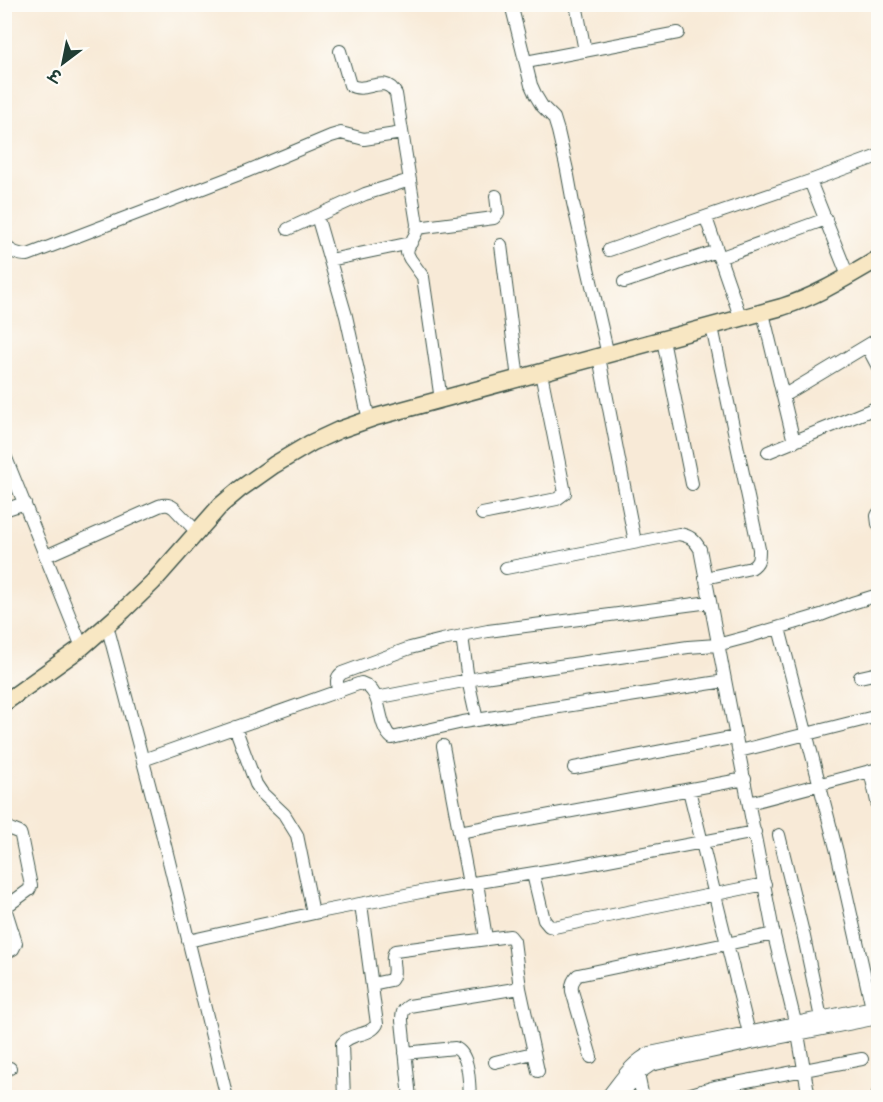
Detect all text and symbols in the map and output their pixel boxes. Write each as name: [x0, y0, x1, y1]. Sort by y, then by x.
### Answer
north arrow: [33, 33, 93, 93]
text: उ: [44, 62, 68, 88]

